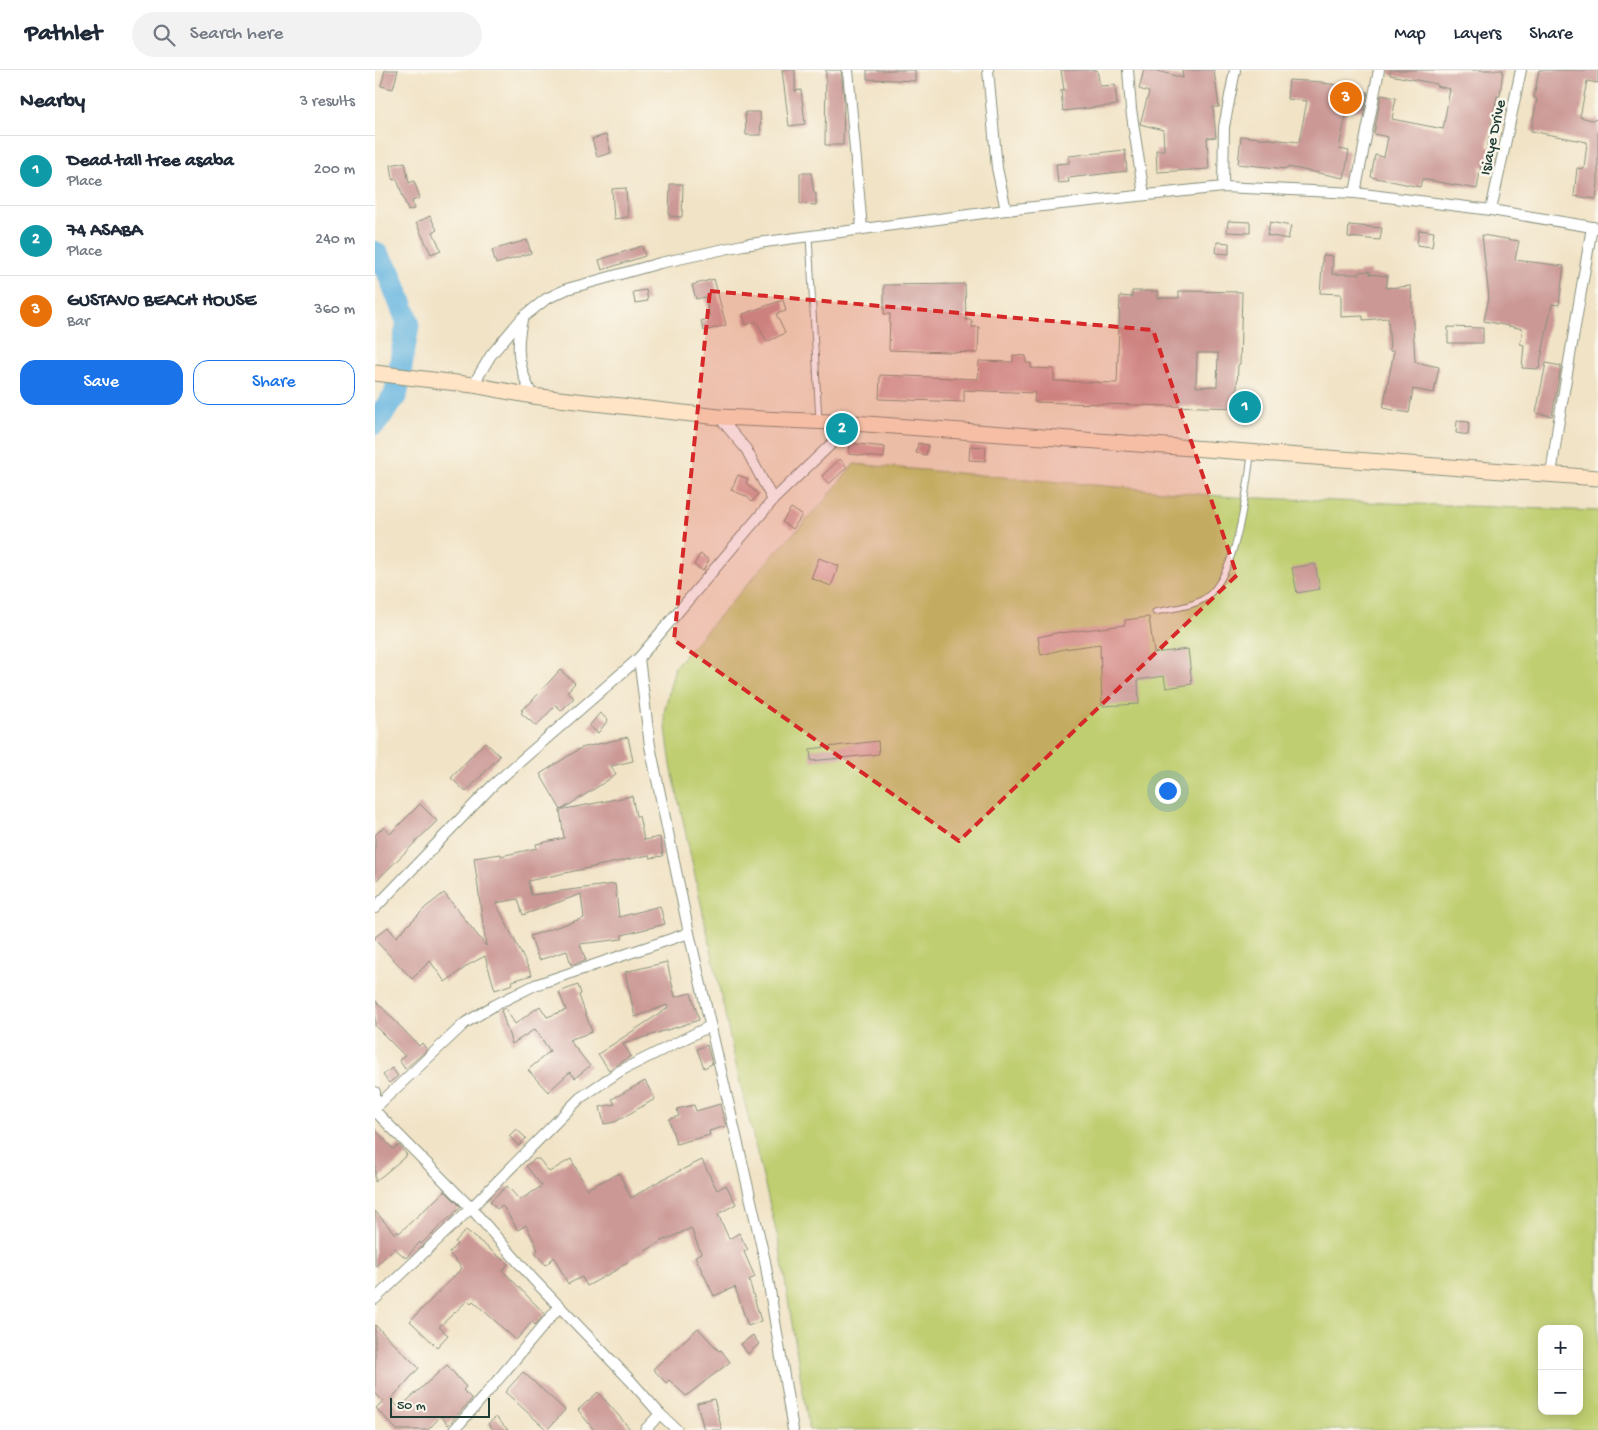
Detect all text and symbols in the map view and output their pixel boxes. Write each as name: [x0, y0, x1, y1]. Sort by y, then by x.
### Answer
search box: [132, 12, 482, 57]
text: Pathlet: [25, 20, 102, 49]
icon: search: [150, 21, 178, 49]
text: Search here: [190, 23, 283, 46]
text: Map: [1394, 24, 1426, 45]
text: Layers: [1454, 24, 1501, 45]
text: Share: [1529, 24, 1573, 45]
pin: 3: [1330, 79, 1362, 117]
text: Nearby: [20, 90, 85, 115]
text: 3 results: [300, 93, 355, 112]
street label: Isiaye Drive: [1477, 97, 1512, 177]
text: Dead tall tree asaba: [67, 150, 234, 173]
text: 1: [33, 161, 39, 180]
text: 200 m: [314, 161, 355, 180]
text: Place: [67, 173, 102, 192]
text: 74 ASABA: [67, 220, 143, 243]
text: 2: [32, 231, 40, 250]
text: 240 m: [315, 231, 355, 250]
text: Place: [67, 243, 102, 262]
text: GUSTAVO BEACH HOUSE: [67, 290, 256, 313]
text: 3: [32, 301, 40, 320]
text: 360 m: [314, 301, 355, 320]
text: Bar: [67, 313, 90, 332]
button: Save: [20, 360, 183, 405]
button: Share: [193, 360, 355, 405]
pin: 1: [1229, 388, 1261, 426]
pin: 2: [826, 410, 858, 448]
your location: [1155, 778, 1181, 804]
map controls: [1538, 1325, 1583, 1415]
button: +: [1538, 1325, 1583, 1370]
button: −: [1538, 1370, 1583, 1415]
scale bar: [390, 1395, 490, 1418]
text: 50 m: [397, 1398, 426, 1415]

